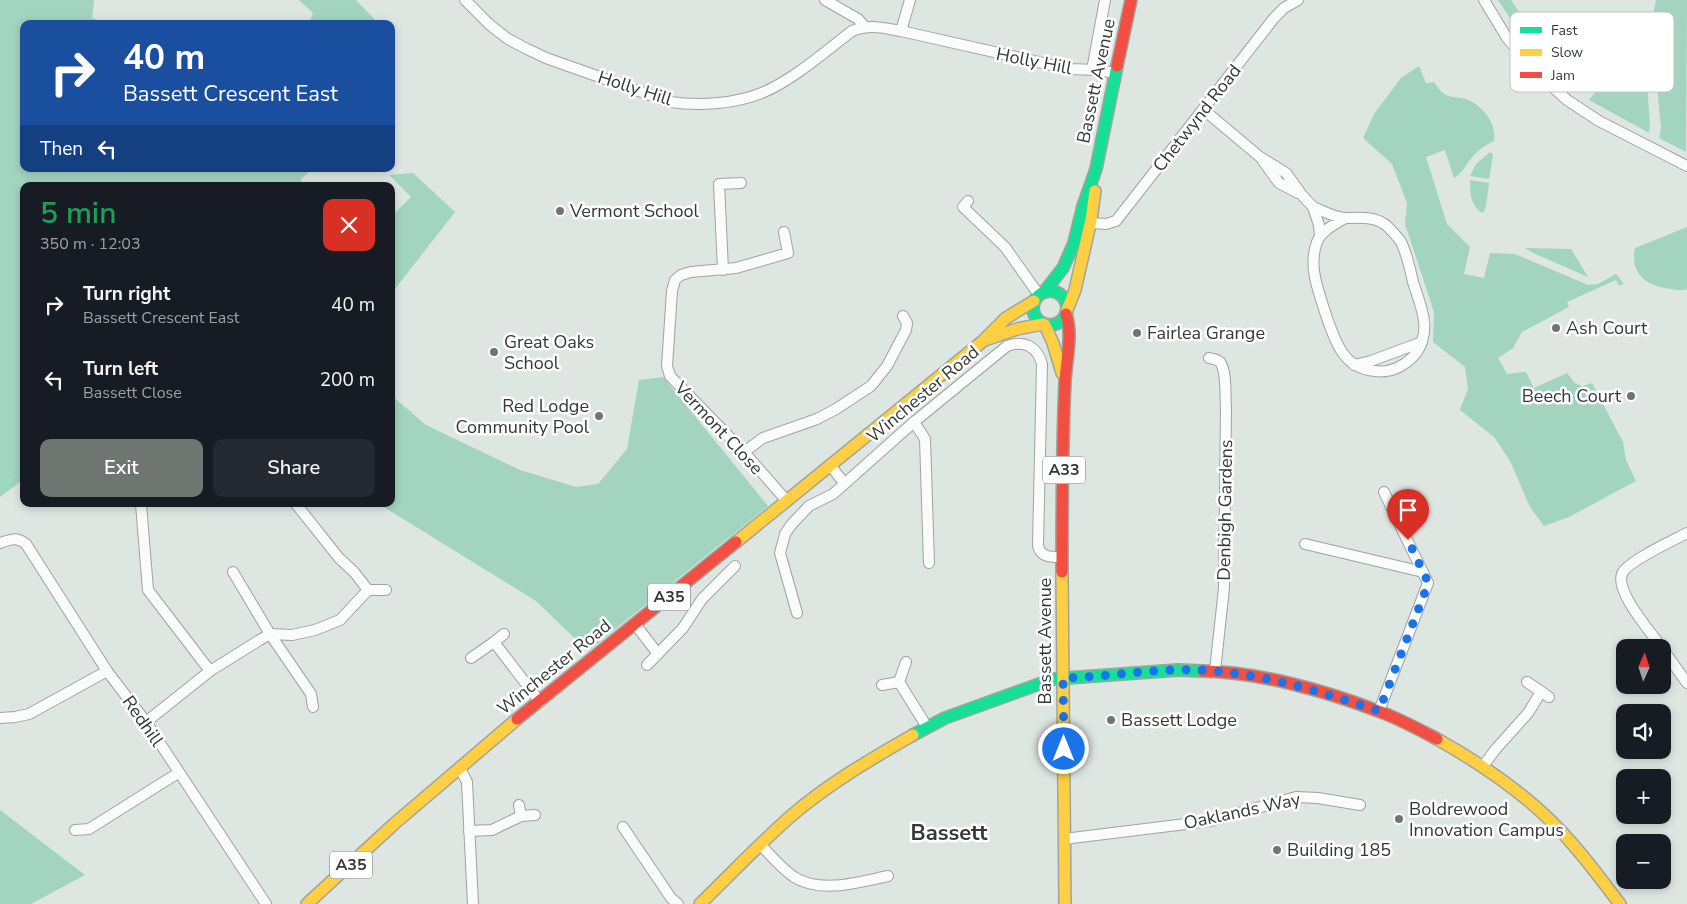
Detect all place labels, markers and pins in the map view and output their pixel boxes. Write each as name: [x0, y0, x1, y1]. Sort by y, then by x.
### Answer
place label: Vermont School: [569, 199, 700, 223]
marker: Vermont School: [554, 205, 566, 217]
place label: Ash Court: [1566, 316, 1648, 340]
place label: Fairlea Grange: [1147, 321, 1265, 345]
marker: Ash Court: [1550, 322, 1562, 334]
marker: Fairlea Grange: [1131, 327, 1143, 339]
place label: Great Oaks School: [504, 330, 594, 375]
marker: Great Oaks School: [488, 346, 500, 358]
place label: Beech Court: [1522, 384, 1622, 408]
marker: Beech Court: [1625, 390, 1637, 402]
place label: Red Lodge Community Pool: [456, 394, 590, 439]
marker: Red Lodge Community Pool: [593, 410, 605, 422]
pin: [1387, 489, 1429, 540]
place label: Bassett Lodge: [1121, 708, 1237, 732]
marker: Bassett Lodge: [1105, 714, 1117, 726]
place label: Boldrewood Innovation Campus: [1409, 797, 1564, 842]
marker: Boldrewood Innovation Campus: [1393, 813, 1405, 825]
place label: Building 185: [1287, 838, 1391, 862]
marker: Building 185: [1271, 844, 1283, 856]

